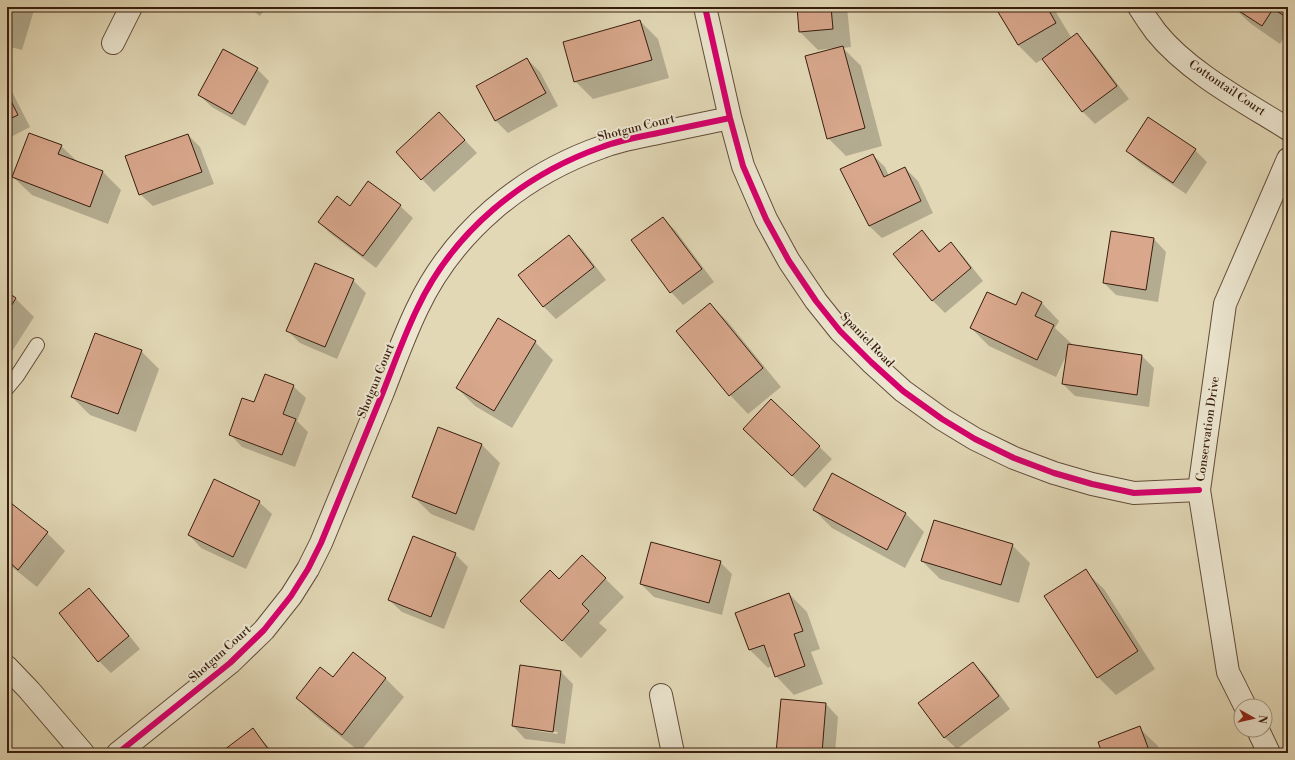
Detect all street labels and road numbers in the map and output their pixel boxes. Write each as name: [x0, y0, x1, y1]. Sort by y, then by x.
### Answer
street label: Cottontail Court: [1186, 57, 1269, 120]
street label: Shotgun Court: [596, 111, 677, 145]
street label: Spaniel Road: [837, 309, 897, 371]
street label: Shotgun Court: [354, 341, 398, 421]
street label: Conservation Drive: [1193, 375, 1223, 483]
street label: Shotgun Court: [186, 621, 255, 686]

